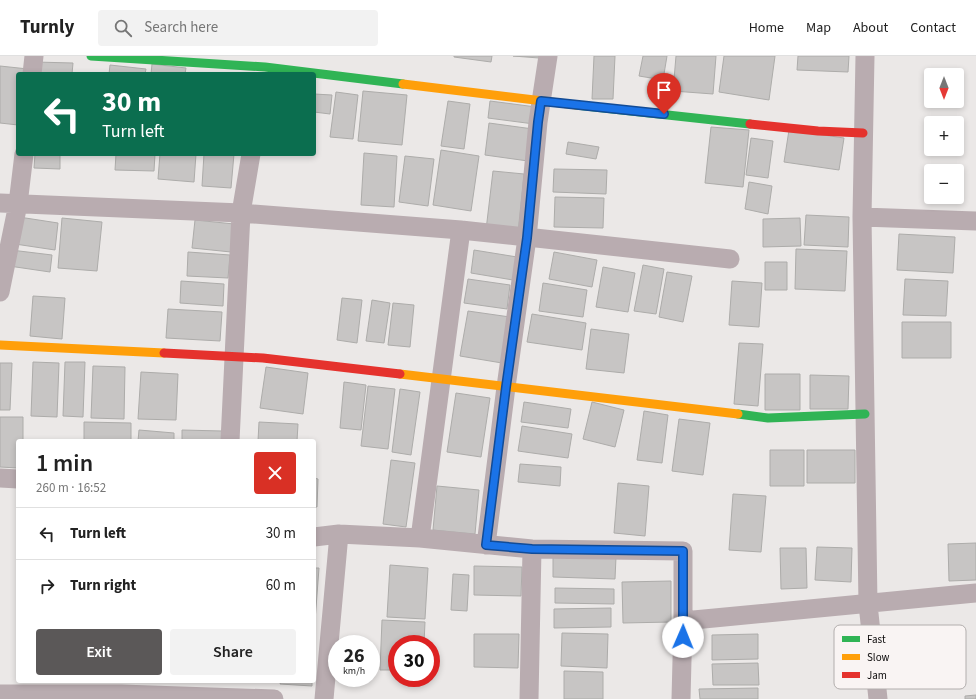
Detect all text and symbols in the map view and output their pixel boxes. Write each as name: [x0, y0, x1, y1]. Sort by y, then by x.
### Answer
search box: [98, 10, 378, 46]
text: Turnly: [20, 14, 74, 41]
icon: search: [112, 17, 134, 39]
text: Search here: [144, 17, 218, 38]
text: Home: [749, 18, 784, 38]
text: Map: [806, 18, 831, 38]
text: About: [853, 18, 888, 38]
text: Contact: [910, 18, 956, 38]
north arrow: [924, 68, 964, 108]
map controls: [924, 68, 964, 204]
pin: [647, 73, 681, 114]
icon: arrive: [653, 79, 675, 101]
text: 30 m: [102, 82, 161, 122]
icon: left: [36, 88, 88, 140]
button: +: [924, 116, 964, 156]
text: Turn left: [102, 119, 164, 144]
button: −: [924, 164, 964, 204]
text: 1 min: [36, 446, 93, 481]
button: close: [254, 452, 296, 494]
text: 260 m · 16:52: [36, 479, 106, 497]
icon: left: [36, 523, 58, 545]
text: Turn left: [70, 523, 126, 544]
text: 30 m: [266, 523, 296, 544]
icon: right: [36, 575, 58, 597]
text: Turn right: [70, 575, 136, 596]
text: 60 m: [266, 575, 296, 596]
position arrow: [662, 616, 704, 658]
legend: [834, 625, 966, 689]
button: Exit: [36, 629, 162, 675]
button: Share: [170, 629, 296, 675]
text: Fast: [867, 632, 886, 647]
speed limit sign: 30: [388, 635, 440, 687]
text: 26: [343, 642, 365, 670]
text: Slow: [867, 650, 890, 665]
text: km/h: [343, 664, 365, 678]
text: Jam: [867, 668, 887, 683]

